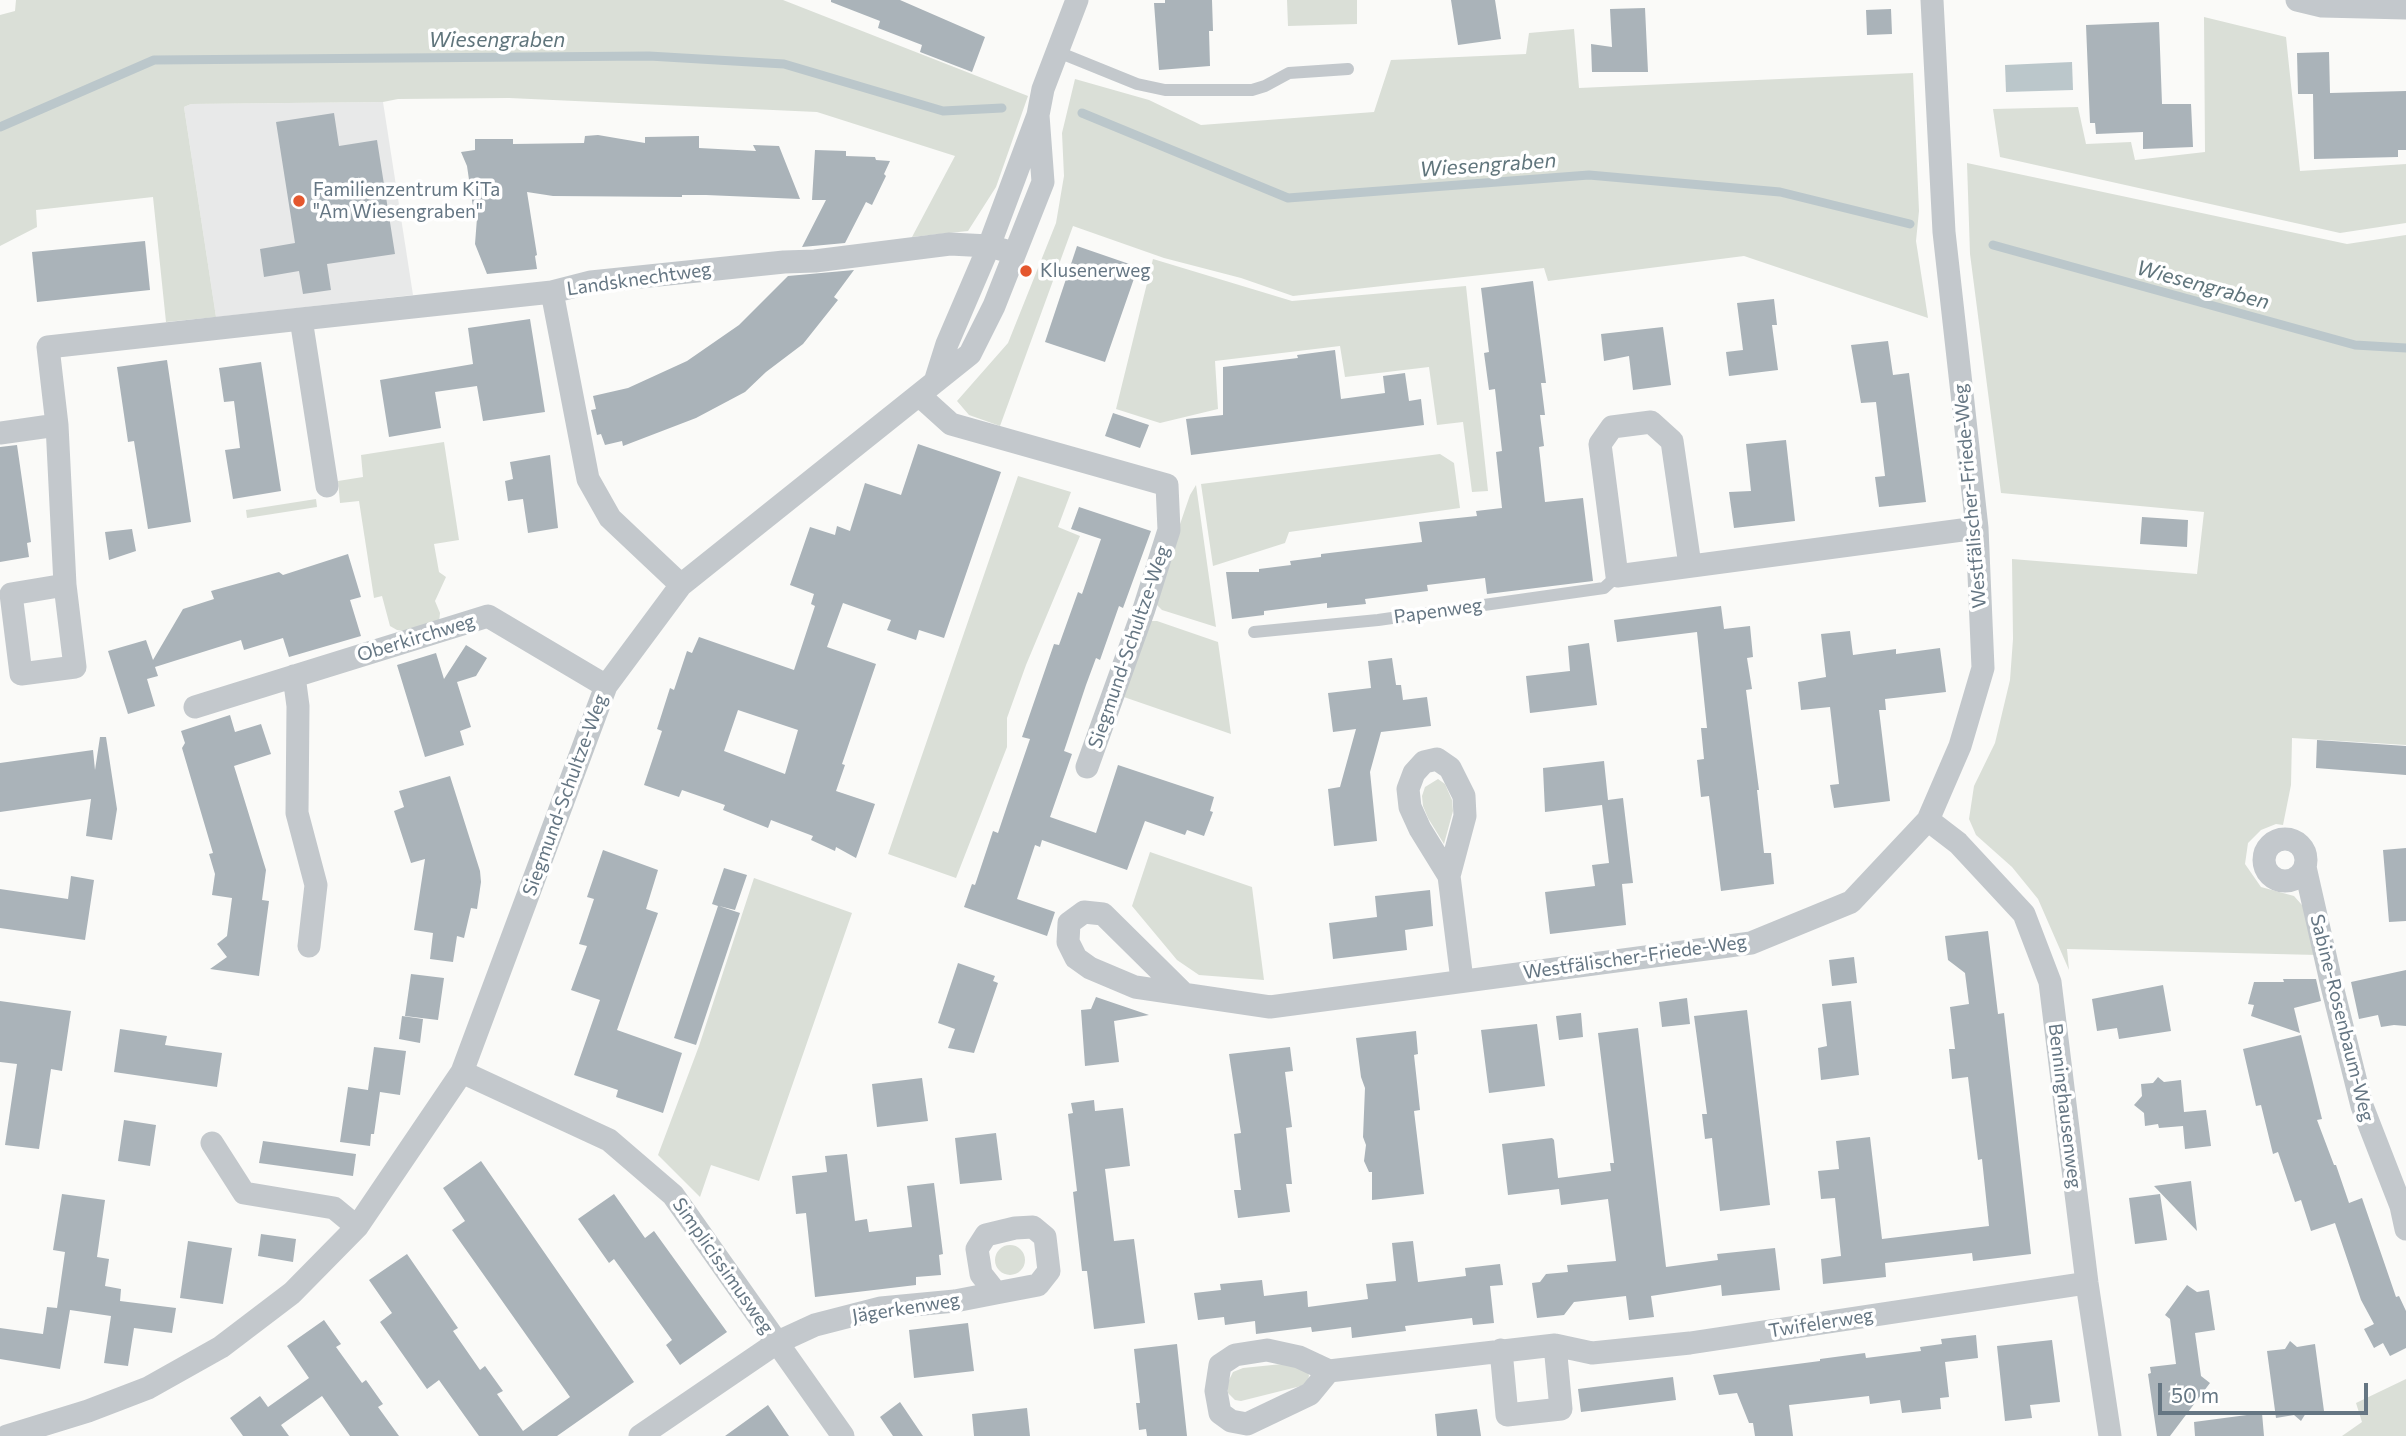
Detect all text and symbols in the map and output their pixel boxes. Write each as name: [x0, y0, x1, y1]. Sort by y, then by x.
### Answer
water label: Wiesengraben: [429, 27, 565, 53]
water label: Wiesengraben: [1419, 148, 1557, 182]
place label: Familienzentrum KiTa "Am Wiesengraben": [313, 179, 500, 223]
marker: Familienzentrum KiTa "Am Wiesengraben": [291, 193, 307, 209]
water label: Wiesengraben: [2134, 255, 2272, 315]
street label: Landsknechtweg: [565, 258, 713, 300]
place label: Klusenerweg: [1040, 260, 1151, 282]
marker: Klusenerweg: [1018, 263, 1034, 279]
street label: Westfälischer-Friede-Weg: [1949, 383, 1991, 609]
street label: Siegmund-Schultze-Weg: [1084, 543, 1174, 751]
street label: Papenweg: [1392, 594, 1484, 628]
street label: Oberkirchweg: [354, 609, 478, 667]
street label: Siegmund-Schultze-Weg: [518, 691, 612, 899]
street label: Sabine-Rosenbaum-Weg: [2305, 912, 2379, 1124]
street label: Westfälischer-Friede-Weg: [1522, 930, 1748, 984]
street label: Benninghausenweg: [2044, 1022, 2086, 1190]
street label: Simplicissimusweg: [668, 1194, 778, 1338]
street label: Jägerkenweg: [850, 1288, 962, 1328]
street label: Twifelerweg: [1767, 1303, 1875, 1343]
scale bar: [2161, 1370, 2371, 1414]
text: 50 m: [2171, 1382, 2219, 1407]

